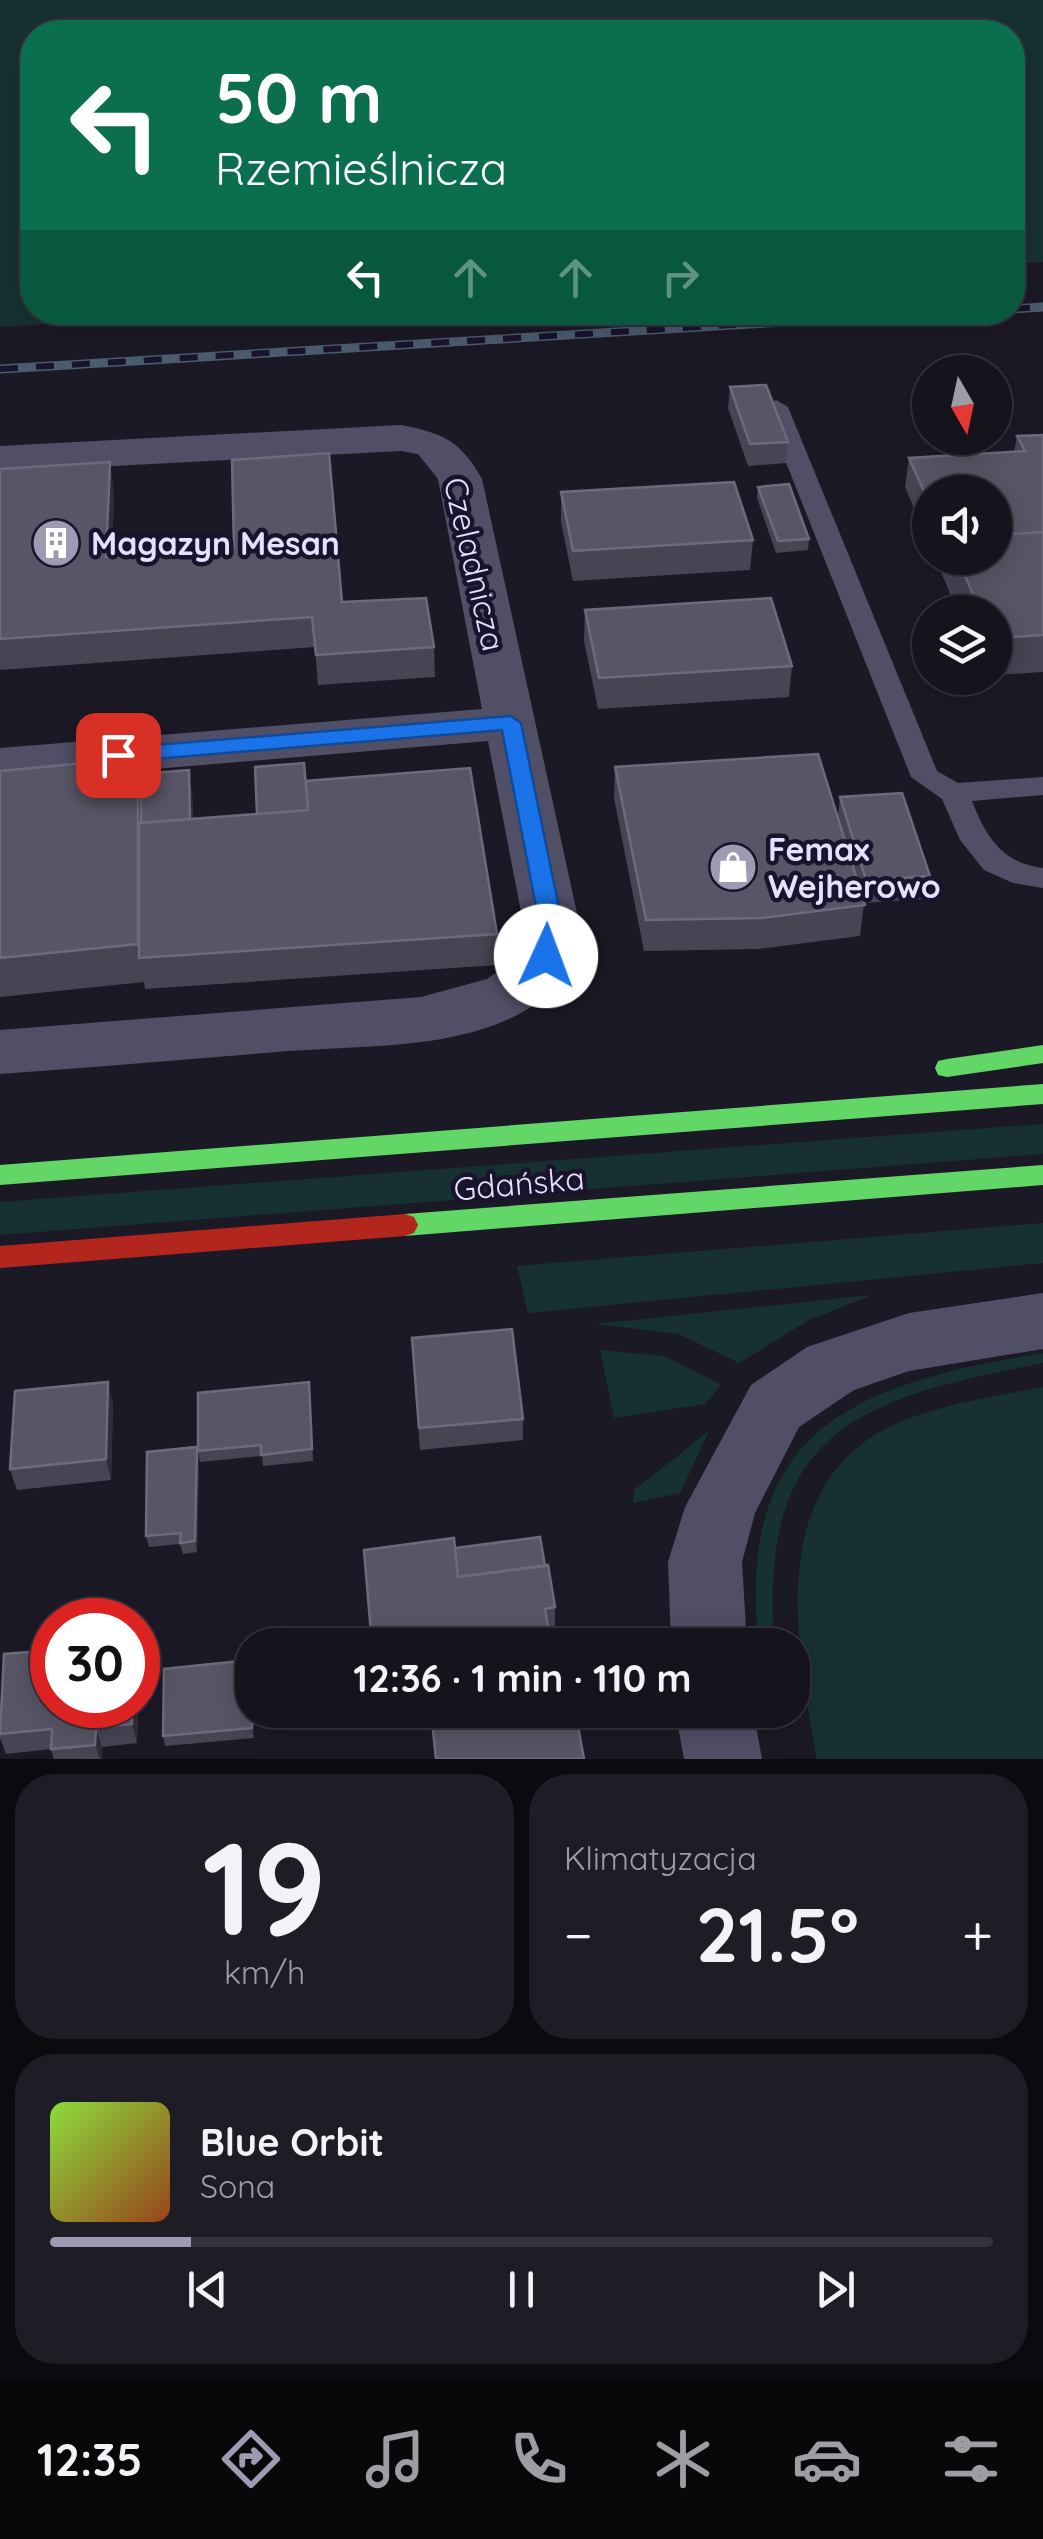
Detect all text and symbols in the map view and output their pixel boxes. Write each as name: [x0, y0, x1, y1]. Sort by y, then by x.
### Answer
text: 50 m: [215, 53, 382, 141]
icon: left: [50, 60, 180, 190]
text: Rzemieślnicza: [215, 140, 507, 196]
icon: left: [338, 250, 393, 305]
icon: ahead: [443, 250, 498, 305]
icon: ahead: [548, 250, 603, 305]
icon: right: [653, 250, 708, 305]
north arrow: [912, 355, 1012, 455]
map controls: [912, 355, 1012, 695]
street label: Czeladnicza: [436, 473, 514, 655]
button: sound: [912, 475, 1012, 575]
building icon: Magazyn Mesan: [30, 517, 82, 569]
place label: Magazyn Mesan: [91, 523, 340, 563]
button: layers: [912, 595, 1012, 695]
pin: [76, 713, 161, 798]
icon: arrive: [91, 728, 146, 783]
place label: Femax Wejherowo: [768, 829, 941, 906]
shop icon: Femax Wejherowo: [707, 841, 759, 893]
position arrow: [494, 904, 598, 1008]
street label: Gdańska: [452, 1157, 586, 1209]
speed limit sign: 30: [30, 1598, 160, 1728]
text: 12:36 · 1 min · 110 m: [353, 1654, 692, 1702]
text: 19: [202, 1805, 327, 1968]
text: Klimatyzacja: [564, 1838, 757, 1878]
text: 21.5°: [696, 1887, 859, 1981]
text: −: [564, 1900, 593, 1969]
text: +: [962, 1900, 993, 1969]
text: km/h: [224, 1952, 305, 1992]
text: Blue Orbit: [200, 2118, 384, 2166]
text: Sona: [200, 2166, 275, 2206]
icon: previous: [180, 2262, 235, 2317]
icon: pause: [494, 2262, 549, 2317]
icon: next: [808, 2262, 863, 2317]
icon: directions: [216, 2424, 286, 2494]
icon: music: [360, 2424, 430, 2494]
icon: phone: [504, 2424, 574, 2494]
icon: climate: [648, 2424, 718, 2494]
icon: car: [792, 2424, 862, 2494]
icon: filters: [936, 2424, 1006, 2494]
text: 12:35: [37, 2431, 142, 2487]

